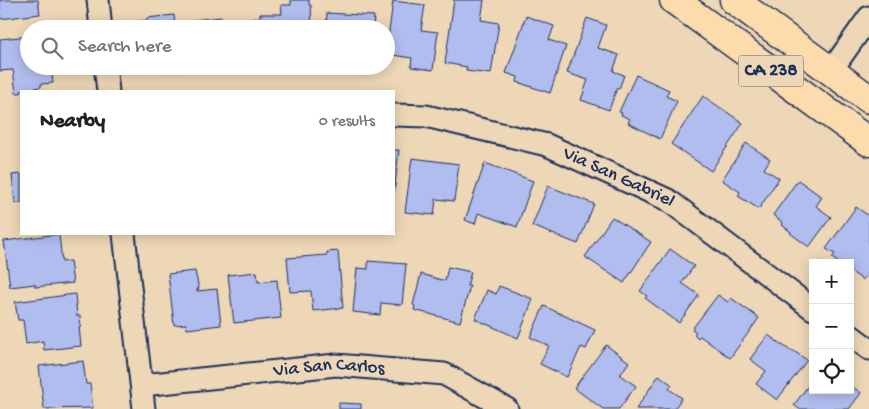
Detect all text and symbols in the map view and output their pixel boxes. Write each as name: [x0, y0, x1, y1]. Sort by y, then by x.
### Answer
search box: [20, 20, 395, 75]
icon: search: [38, 34, 66, 62]
text: Search here: [78, 36, 172, 59]
road number: CA 238: [738, 56, 804, 86]
text: Nearby: [40, 110, 105, 135]
text: 0 results: [319, 113, 375, 132]
street label: Via San Gabriel: [558, 142, 679, 213]
map controls: [809, 259, 854, 394]
button: +: [809, 259, 854, 304]
button: −: [809, 304, 854, 349]
button: locate: [809, 349, 854, 394]
street label: Via San Carlos: [271, 354, 386, 383]

